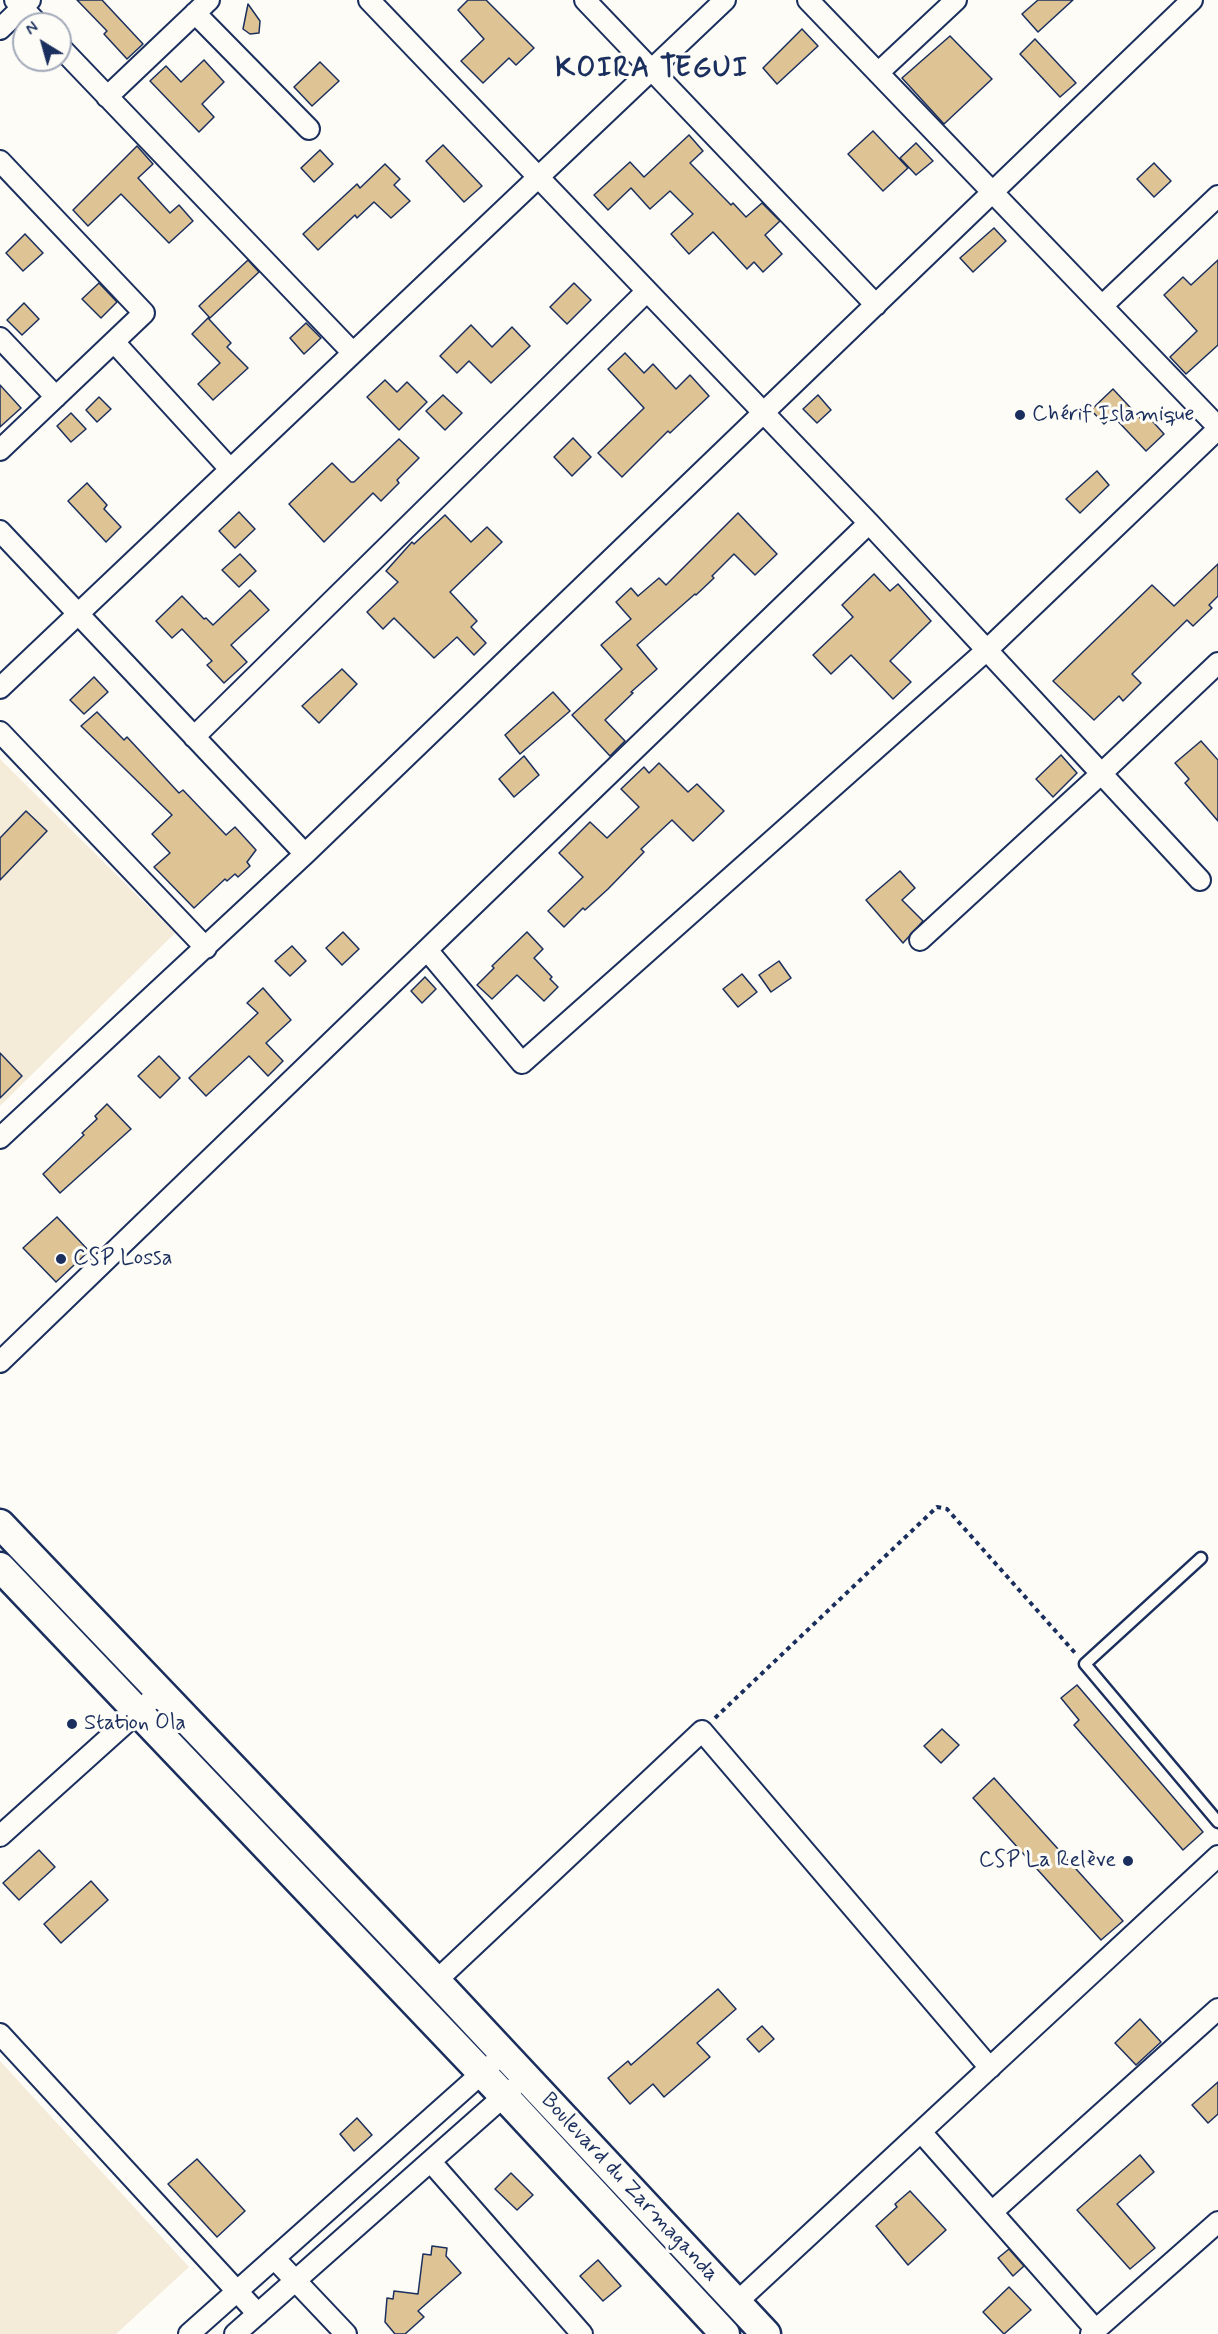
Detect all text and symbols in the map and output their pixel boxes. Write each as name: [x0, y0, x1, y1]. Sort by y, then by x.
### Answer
north arrow: [12, 12, 72, 72]
text: N: [21, 17, 43, 40]
district label: KOIRA TEGUI: [558, 53, 746, 87]
place label: Chérif Islamique: [1032, 402, 1194, 428]
marker: Chérif Islamique: [1013, 408, 1027, 422]
place label: CSP Lossa: [73, 1246, 172, 1272]
marker: CSP Lossa: [54, 1252, 68, 1266]
place label: Station Ola: [84, 1711, 186, 1737]
marker: Station Ola: [65, 1717, 79, 1731]
place label: CSP La Relève: [979, 1848, 1116, 1874]
marker: CSP La Relève: [1121, 1854, 1135, 1868]
street label: Boulevard du Zarmaganda: [535, 2088, 723, 2288]

